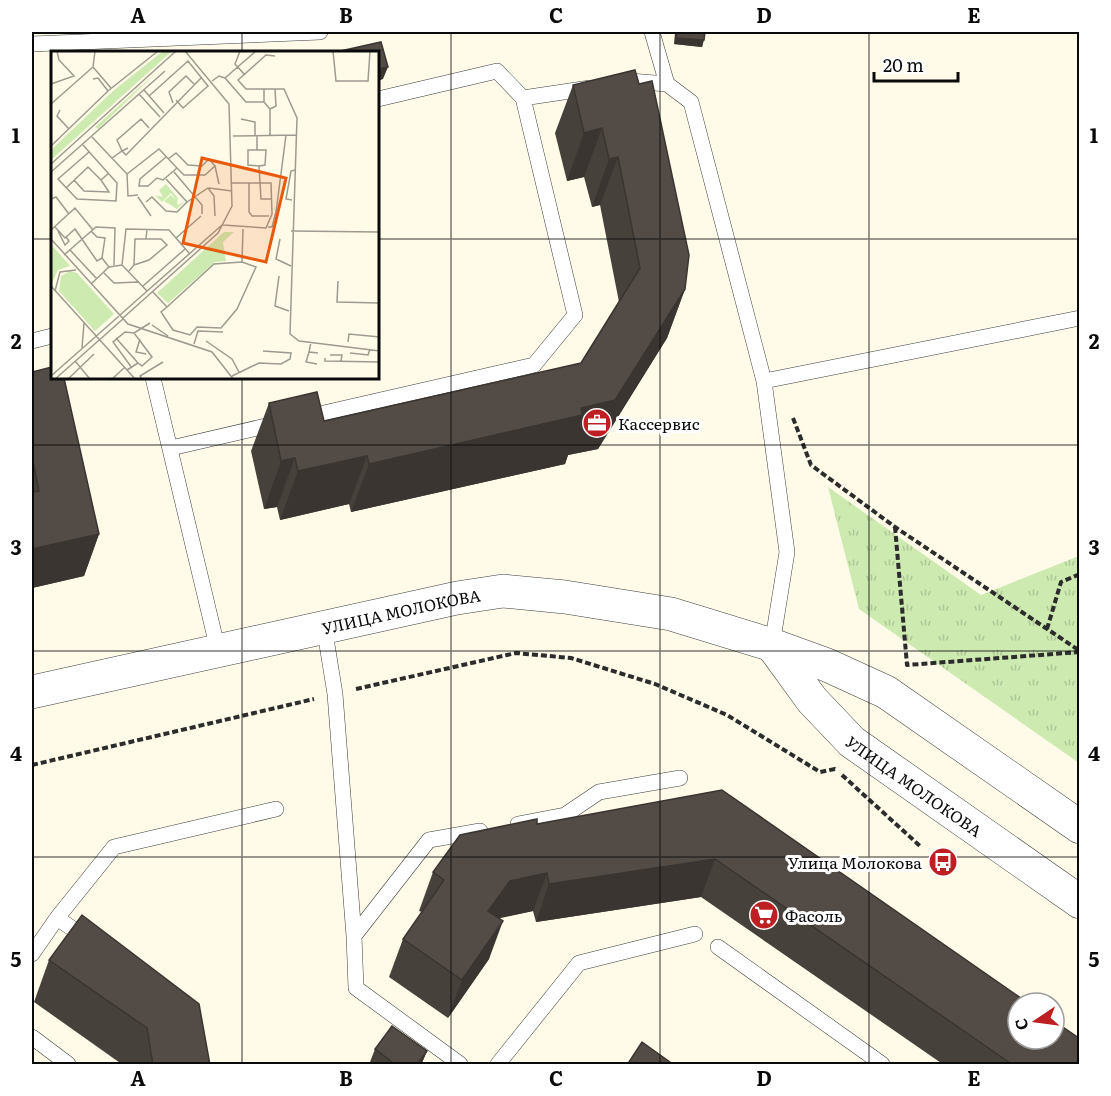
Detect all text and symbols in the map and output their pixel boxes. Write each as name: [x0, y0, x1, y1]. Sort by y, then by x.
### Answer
text: A: [130, 0, 146, 29]
text: B: [339, 0, 353, 29]
text: C: [549, 0, 563, 29]
text: D: [756, 0, 772, 29]
text: E: [967, 0, 981, 29]
scale bar: [874, 45, 958, 83]
inset map: [51, 51, 380, 380]
text: 20 m: [883, 51, 924, 78]
text: 1: [12, 119, 20, 149]
text: 1: [1090, 119, 1098, 149]
text: 2: [11, 325, 22, 355]
text: 2: [1089, 325, 1100, 355]
office icon: Кассервис: [581, 407, 613, 439]
place label: Кассервис: [618, 411, 700, 435]
text: 3: [10, 531, 22, 561]
text: 3: [1088, 531, 1100, 561]
street label: УЛИЦА МОЛОКОВА: [319, 583, 482, 640]
street label: УЛИЦА МОЛОКОВА: [840, 730, 988, 842]
text: 4: [10, 737, 22, 767]
text: 4: [1088, 737, 1100, 767]
bus stop icon: Улица Молокова: [927, 846, 959, 878]
place label: Улица Молокова: [788, 850, 922, 874]
supermarket icon: Фасоль: [748, 899, 780, 931]
place label: Фасоль: [785, 903, 843, 927]
text: 5: [11, 943, 22, 973]
text: 5: [1089, 943, 1100, 973]
north arrow: [1006, 991, 1066, 1051]
text: С: [1007, 1016, 1033, 1033]
text: A: [130, 1062, 146, 1092]
text: B: [339, 1062, 353, 1092]
text: C: [549, 1062, 563, 1092]
text: D: [756, 1062, 772, 1092]
text: E: [967, 1062, 981, 1092]

